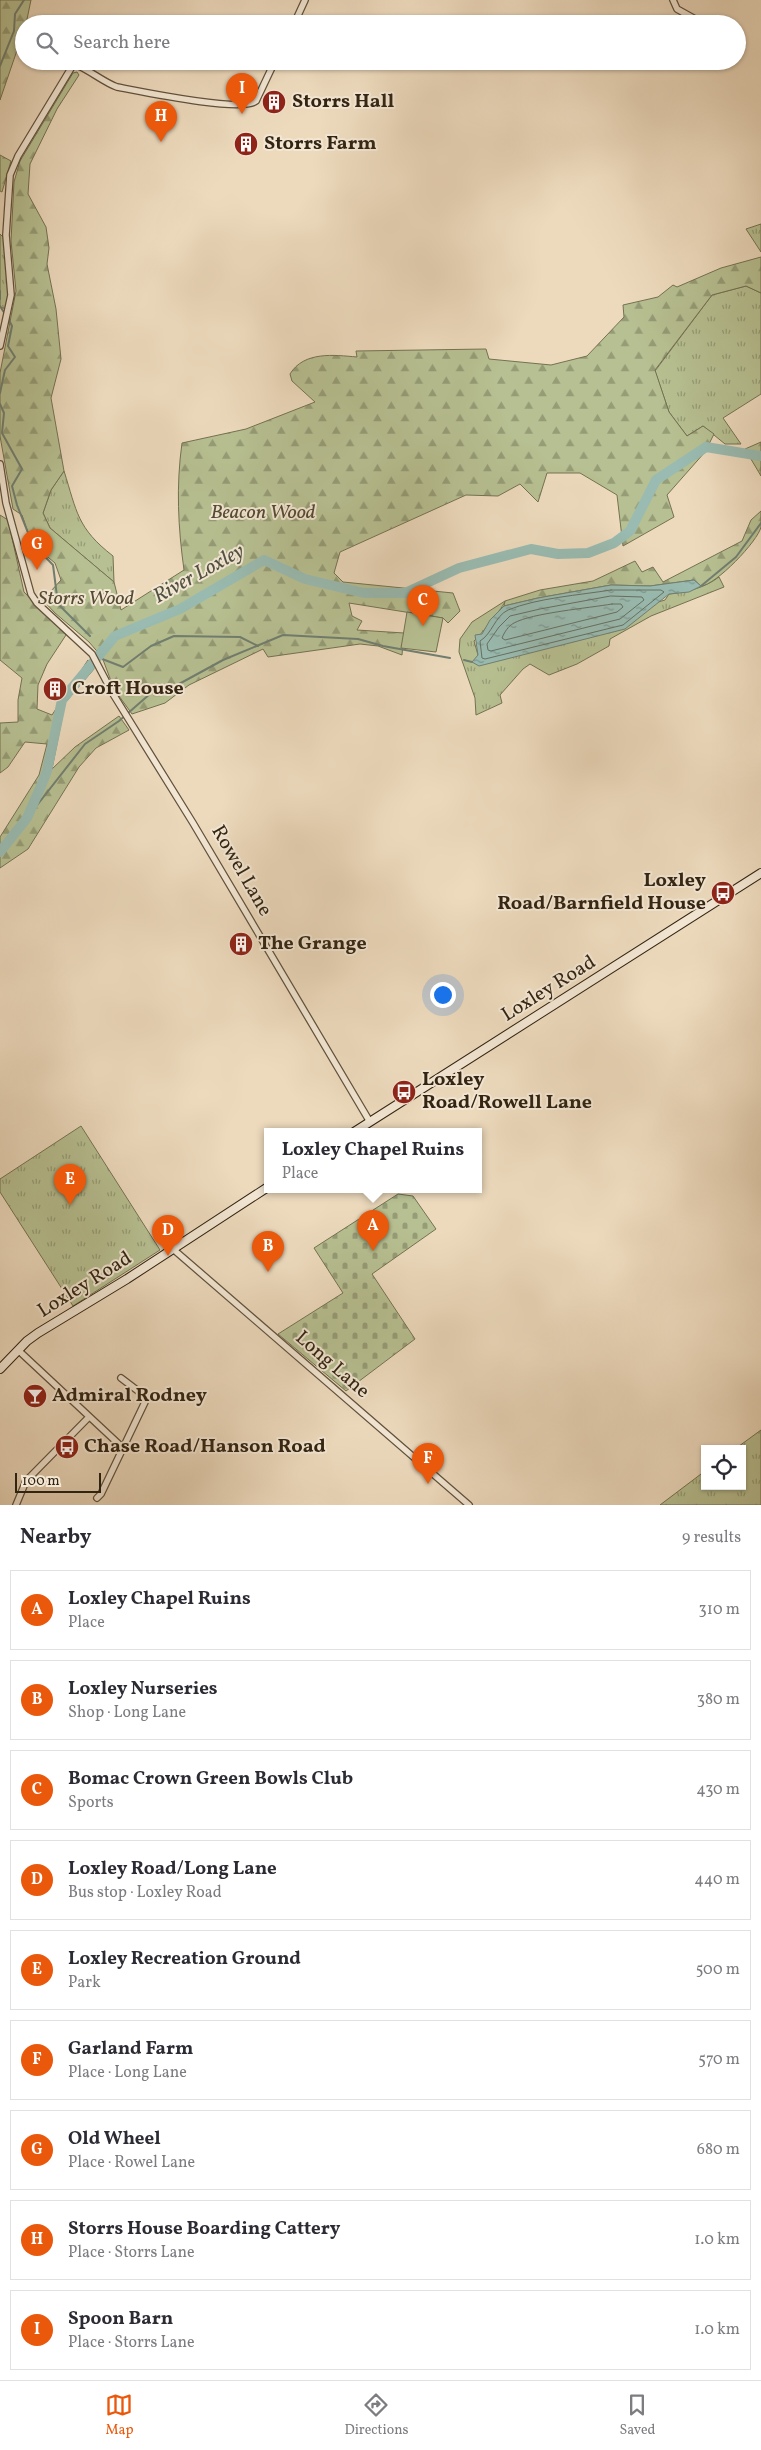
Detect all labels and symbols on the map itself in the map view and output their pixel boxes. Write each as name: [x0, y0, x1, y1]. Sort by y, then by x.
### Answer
pin: I: [226, 73, 258, 114]
place label: Storrs Hall: [292, 88, 394, 116]
building icon: Storrs Hall: [261, 89, 287, 115]
pin: H: [145, 101, 177, 142]
place label: Storrs Farm: [264, 130, 377, 158]
building icon: Storrs Farm: [233, 131, 259, 157]
park label: Beacon Wood: [211, 499, 316, 527]
pin: G: [21, 529, 53, 570]
water label: River Loxley: [148, 537, 250, 611]
park label: Storrs Wood: [38, 585, 134, 613]
pin: C: [407, 585, 439, 626]
place label: Croft House: [72, 675, 184, 703]
building icon: Croft House: [42, 676, 68, 702]
street label: Rowel Lane: [204, 820, 278, 922]
place label: Loxley Road/Barnfield House: [497, 867, 706, 918]
bus stop icon: Loxley Road/Barnfield House: [710, 880, 736, 906]
place label: The Grange: [258, 930, 367, 958]
building icon: The Grange: [228, 931, 254, 957]
street label: Loxley Road: [496, 949, 602, 1029]
your location: [430, 982, 456, 1008]
place label: Loxley Road/Rowell Lane: [422, 1066, 592, 1117]
bus stop icon: Loxley Road/Rowell Lane: [391, 1079, 417, 1105]
pin: E: [54, 1164, 86, 1205]
pin: A: [357, 1210, 389, 1251]
pin: D: [152, 1215, 184, 1256]
pin: B: [252, 1231, 284, 1272]
street label: Loxley Road: [32, 1245, 138, 1325]
street label: Long Lane: [289, 1325, 375, 1405]
place label: Admiral Rodney: [52, 1382, 207, 1410]
bar icon: Admiral Rodney: [22, 1383, 48, 1409]
place label: Chase Road/Hanson Road: [84, 1433, 326, 1461]
bus stop icon: Chase Road/Hanson Road: [54, 1434, 80, 1460]
pin: F: [412, 1443, 444, 1484]
scale bar: [15, 1470, 101, 1493]

